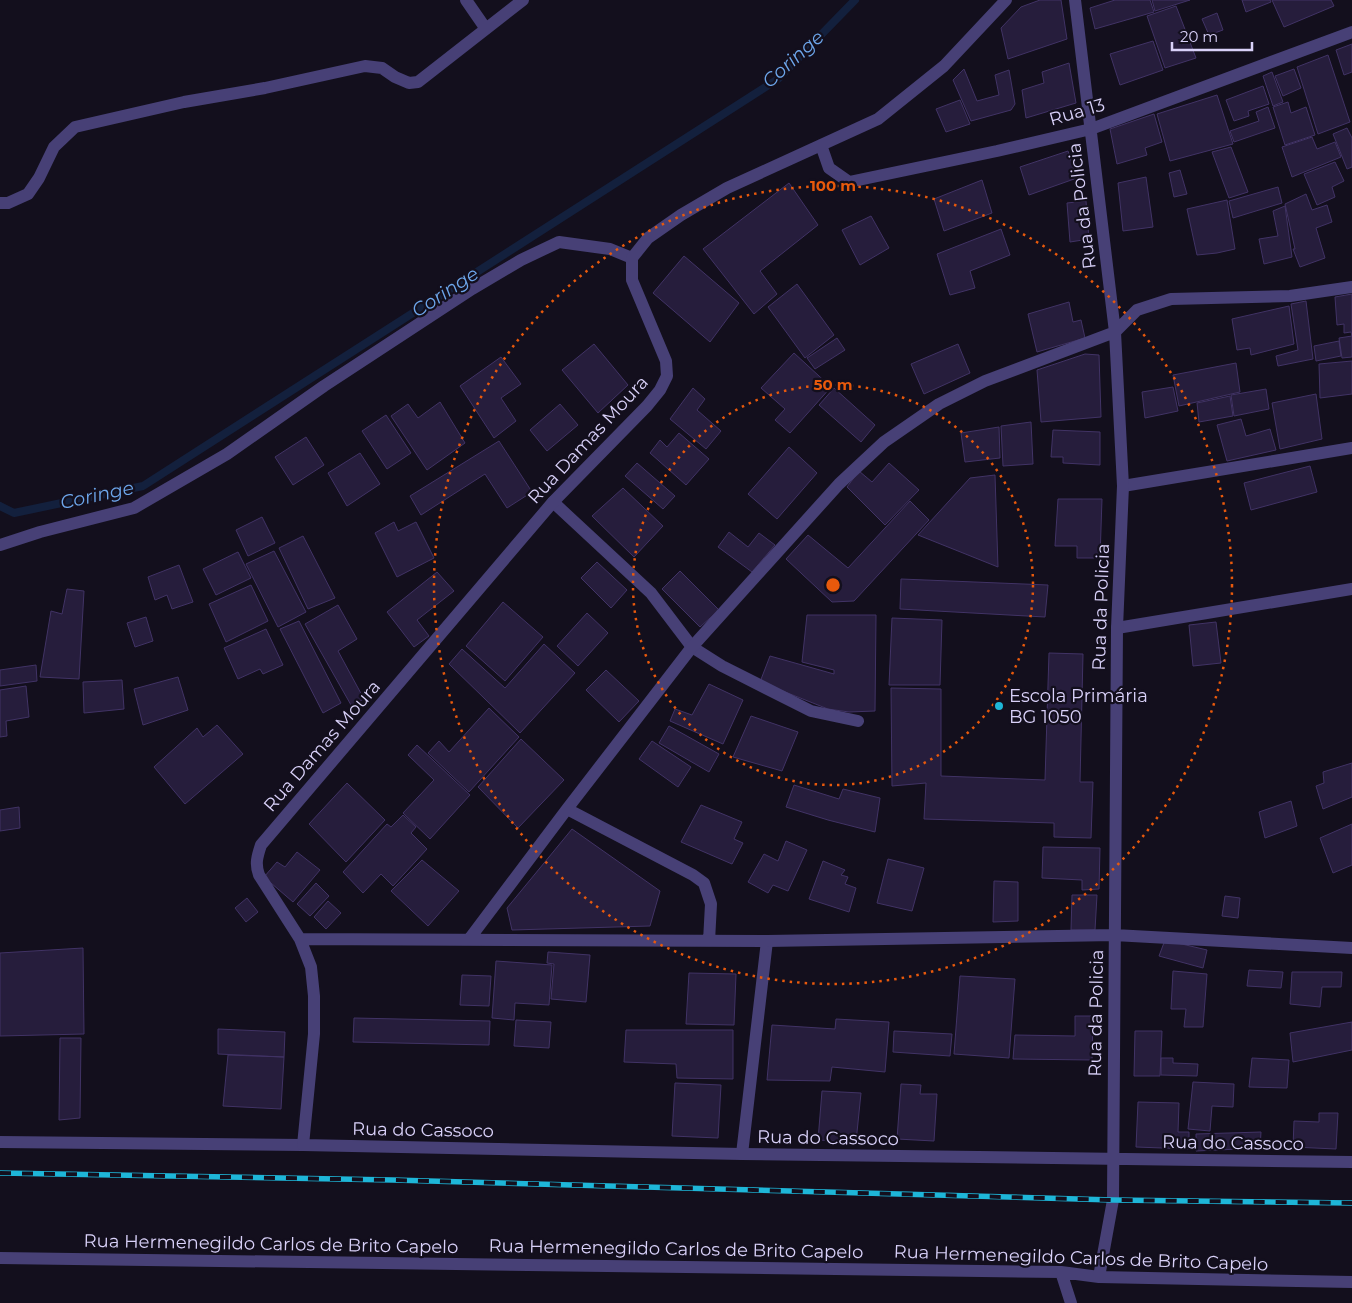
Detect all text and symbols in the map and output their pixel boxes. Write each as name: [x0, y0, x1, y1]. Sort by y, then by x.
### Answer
scale bar: [1172, 20, 1252, 52]
water label: Coringe: [757, 25, 829, 93]
text: 20 m: [1180, 27, 1218, 46]
street label: Rua 13: [1047, 94, 1107, 130]
street label: Rua da Policia: [1063, 142, 1101, 270]
text: 100 m: [810, 176, 856, 195]
water label: Coringe: [407, 262, 483, 322]
street label: Rua Damas Moura: [523, 371, 653, 509]
text: 50 m: [813, 375, 853, 394]
water label: Coringe: [58, 476, 136, 514]
street label: Rua da Policia: [1088, 543, 1114, 671]
centre of rings: [824, 576, 842, 594]
street label: Rua Damas Moura: [259, 676, 385, 816]
place label: Escola Primária BG 1050: [1009, 685, 1148, 728]
marker: Escola Primária BG 1050: [993, 700, 1005, 712]
street label: Rua da Policia: [1084, 949, 1108, 1077]
street label: Rua do Cassoco: [352, 1118, 494, 1142]
street label: Rua do Cassoco: [757, 1126, 899, 1150]
street label: Rua do Cassoco: [1162, 1131, 1304, 1155]
street label: Rua Hermenegildo Carlos de Brito Capelo: [83, 1230, 459, 1258]
street label: Rua Hermenegildo Carlos de Brito Capelo: [488, 1235, 864, 1263]
street label: Rua Hermenegildo Carlos de Brito Capelo: [893, 1240, 1269, 1276]

